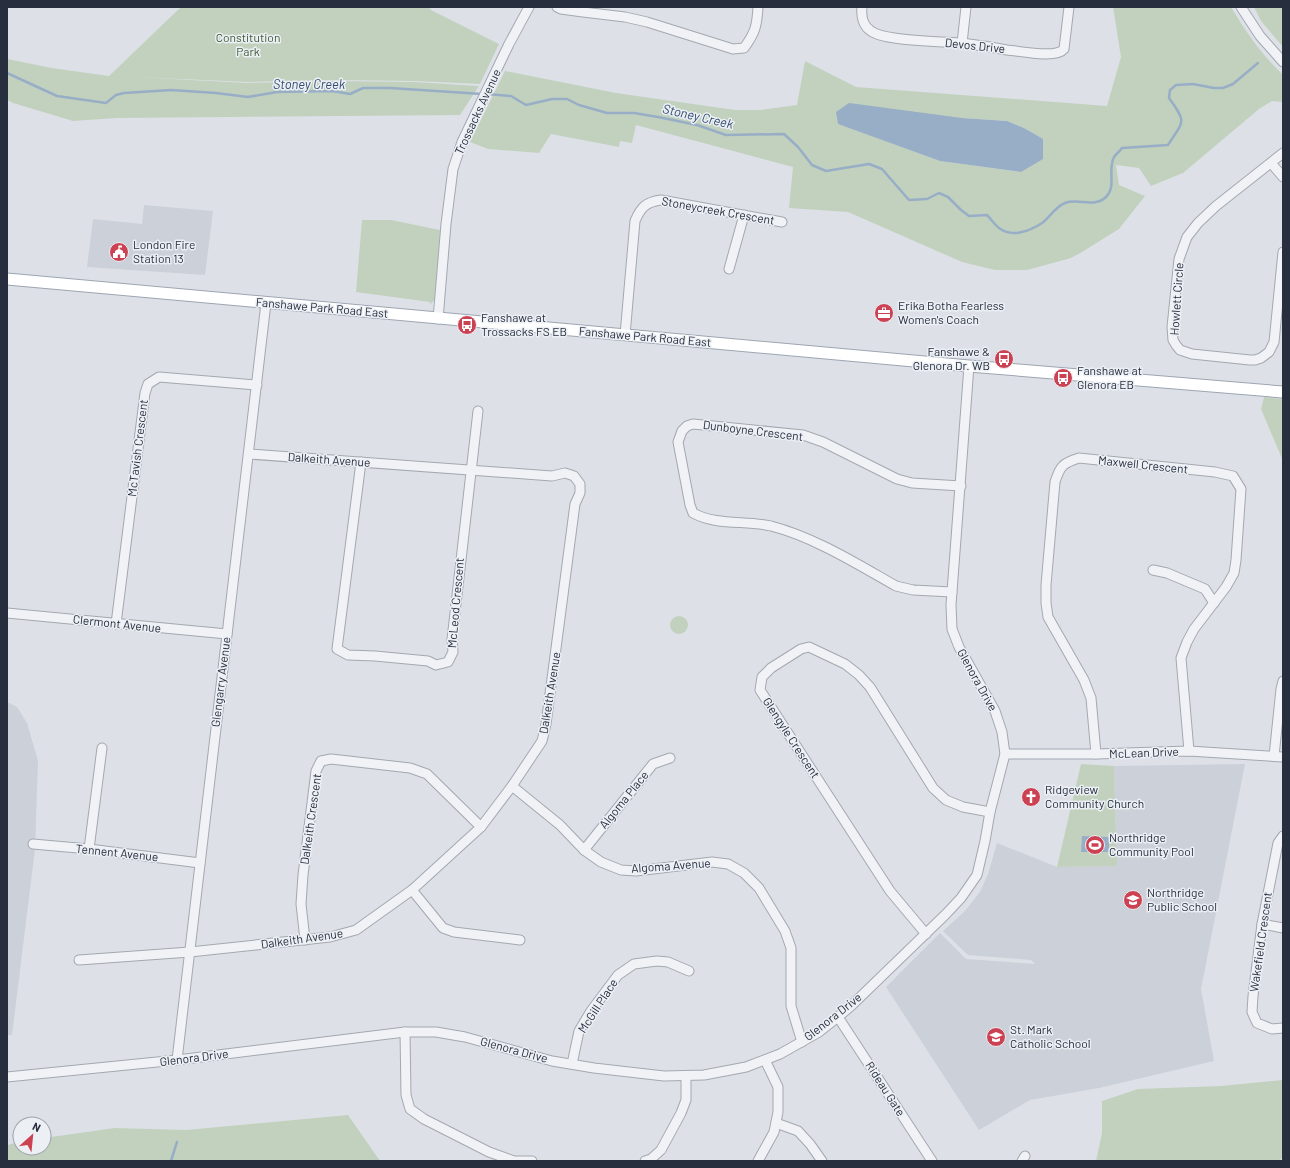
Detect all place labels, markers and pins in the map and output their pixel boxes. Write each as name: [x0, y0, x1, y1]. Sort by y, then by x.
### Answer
place label: London Fire Station 13: [133, 237, 195, 265]
public building icon: London Fire Station 13: [108, 241, 130, 263]
place label: Erika Botha Fearless Women's Coach: [898, 298, 1004, 326]
office icon: Erika Botha Fearless Women's Coach: [873, 302, 895, 324]
place label: Fanshawe at Trossacks FS EB: [481, 310, 567, 338]
bus stop icon: Fanshawe at Trossacks FS EB: [456, 314, 478, 336]
place label: Fanshawe & Glenora Dr. WB: [913, 344, 990, 372]
bus stop icon: Fanshawe & Glenora Dr. WB: [993, 348, 1015, 370]
place label: Fanshawe at Glenora EB: [1077, 363, 1142, 391]
bus stop icon: Fanshawe at Glenora EB: [1052, 367, 1074, 389]
place label: Ridgeview Community Church: [1045, 782, 1144, 810]
church icon: Ridgeview Community Church: [1020, 786, 1042, 808]
place label: Northridge Community Pool: [1109, 830, 1194, 858]
sports icon: Northridge Community Pool: [1084, 834, 1106, 856]
place label: Northridge Public School: [1147, 885, 1217, 913]
school or university icon: Northridge Public School: [1122, 889, 1144, 911]
place label: St. Mark Catholic School: [1010, 1022, 1091, 1050]
school or university icon: St. Mark Catholic School: [985, 1026, 1007, 1048]

